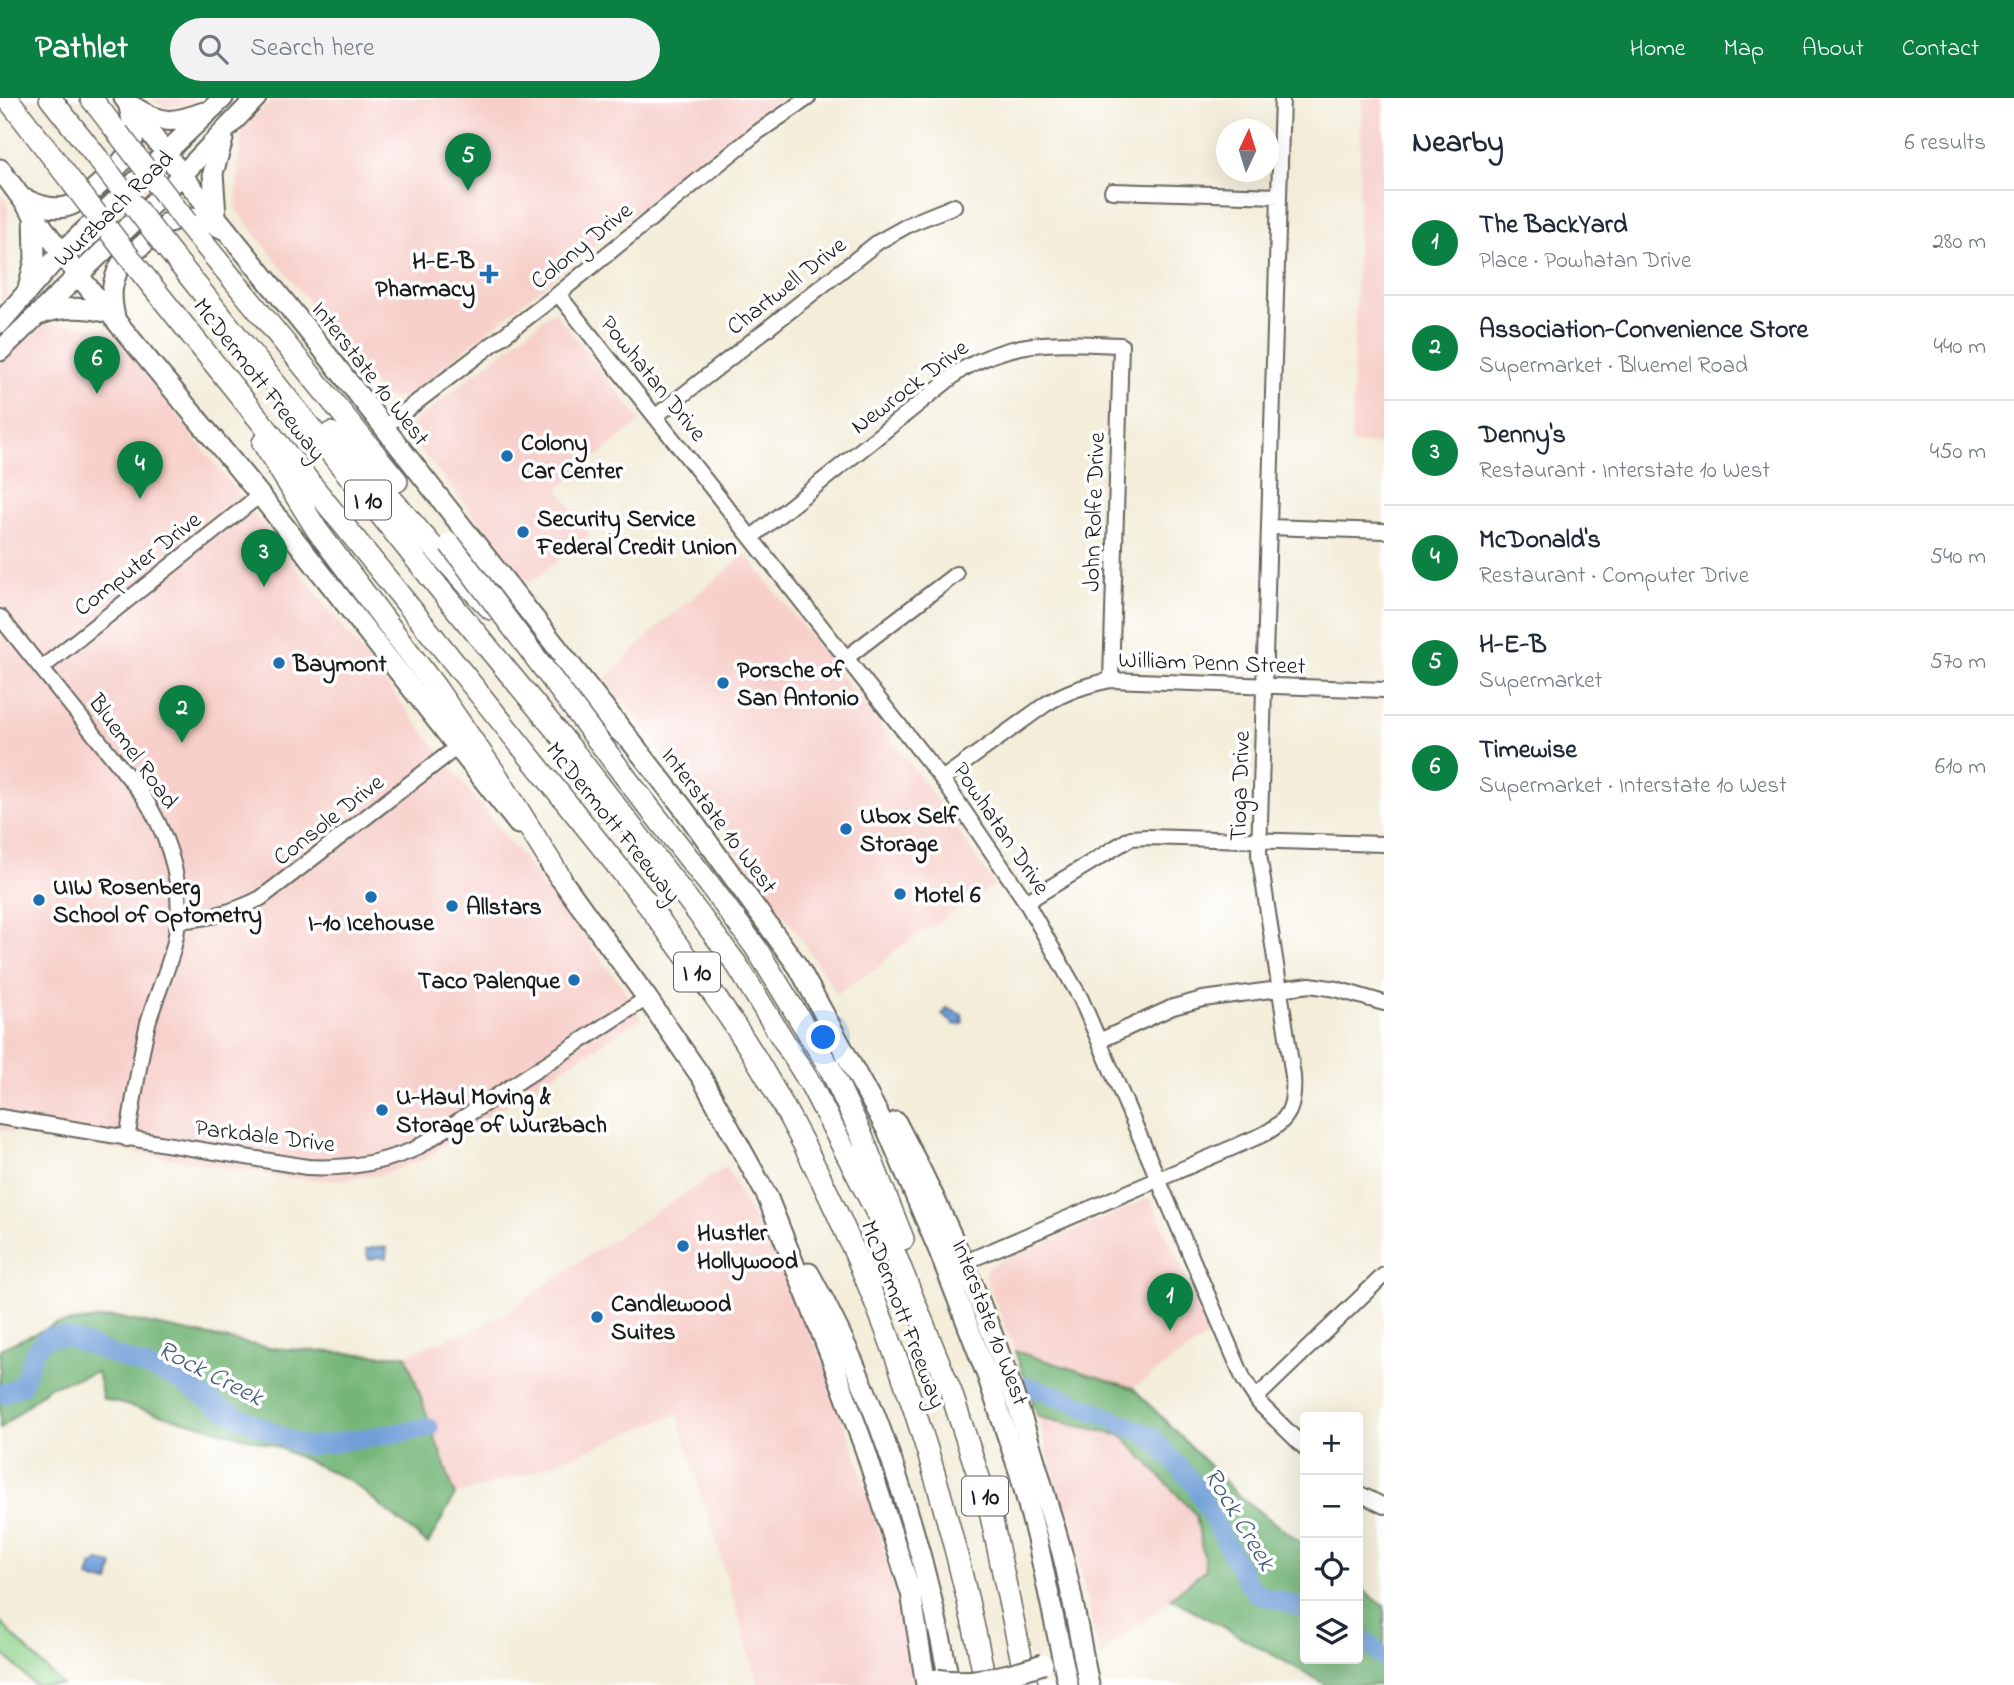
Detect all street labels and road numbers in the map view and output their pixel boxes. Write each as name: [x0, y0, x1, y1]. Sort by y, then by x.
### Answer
street label: Wurzbach Road: [47, 143, 183, 276]
street label: Colony Drive: [524, 195, 642, 300]
street label: Chartwell Drive: [720, 229, 855, 345]
street label: McDermott Freeway: [182, 291, 333, 470]
street label: Interstate 10 West: [301, 295, 437, 454]
street label: Powhatan Drive: [590, 309, 714, 450]
street label: Newrock Drive: [844, 332, 977, 444]
street label: John Rolfe Drive: [1075, 431, 1116, 593]
road number: I 10: [345, 480, 391, 520]
street label: Computer Drive: [67, 504, 210, 626]
street label: William Penn Street: [1118, 644, 1306, 685]
street label: Bluemel Road: [78, 687, 186, 818]
street label: Tioga Drive: [1222, 730, 1261, 842]
street label: McDermott Freeway: [535, 735, 688, 912]
street label: Interstate 10 West: [651, 741, 785, 902]
street label: Powhatan Drive: [942, 756, 1057, 903]
street label: Console Drive: [267, 766, 393, 876]
road number: I 10: [674, 952, 720, 992]
street label: Parkdale Drive: [193, 1112, 337, 1163]
street label: McDermott Freeway: [849, 1216, 954, 1414]
street label: Interstate 10 West: [941, 1235, 1036, 1411]
road number: I 10: [962, 1476, 1008, 1516]

